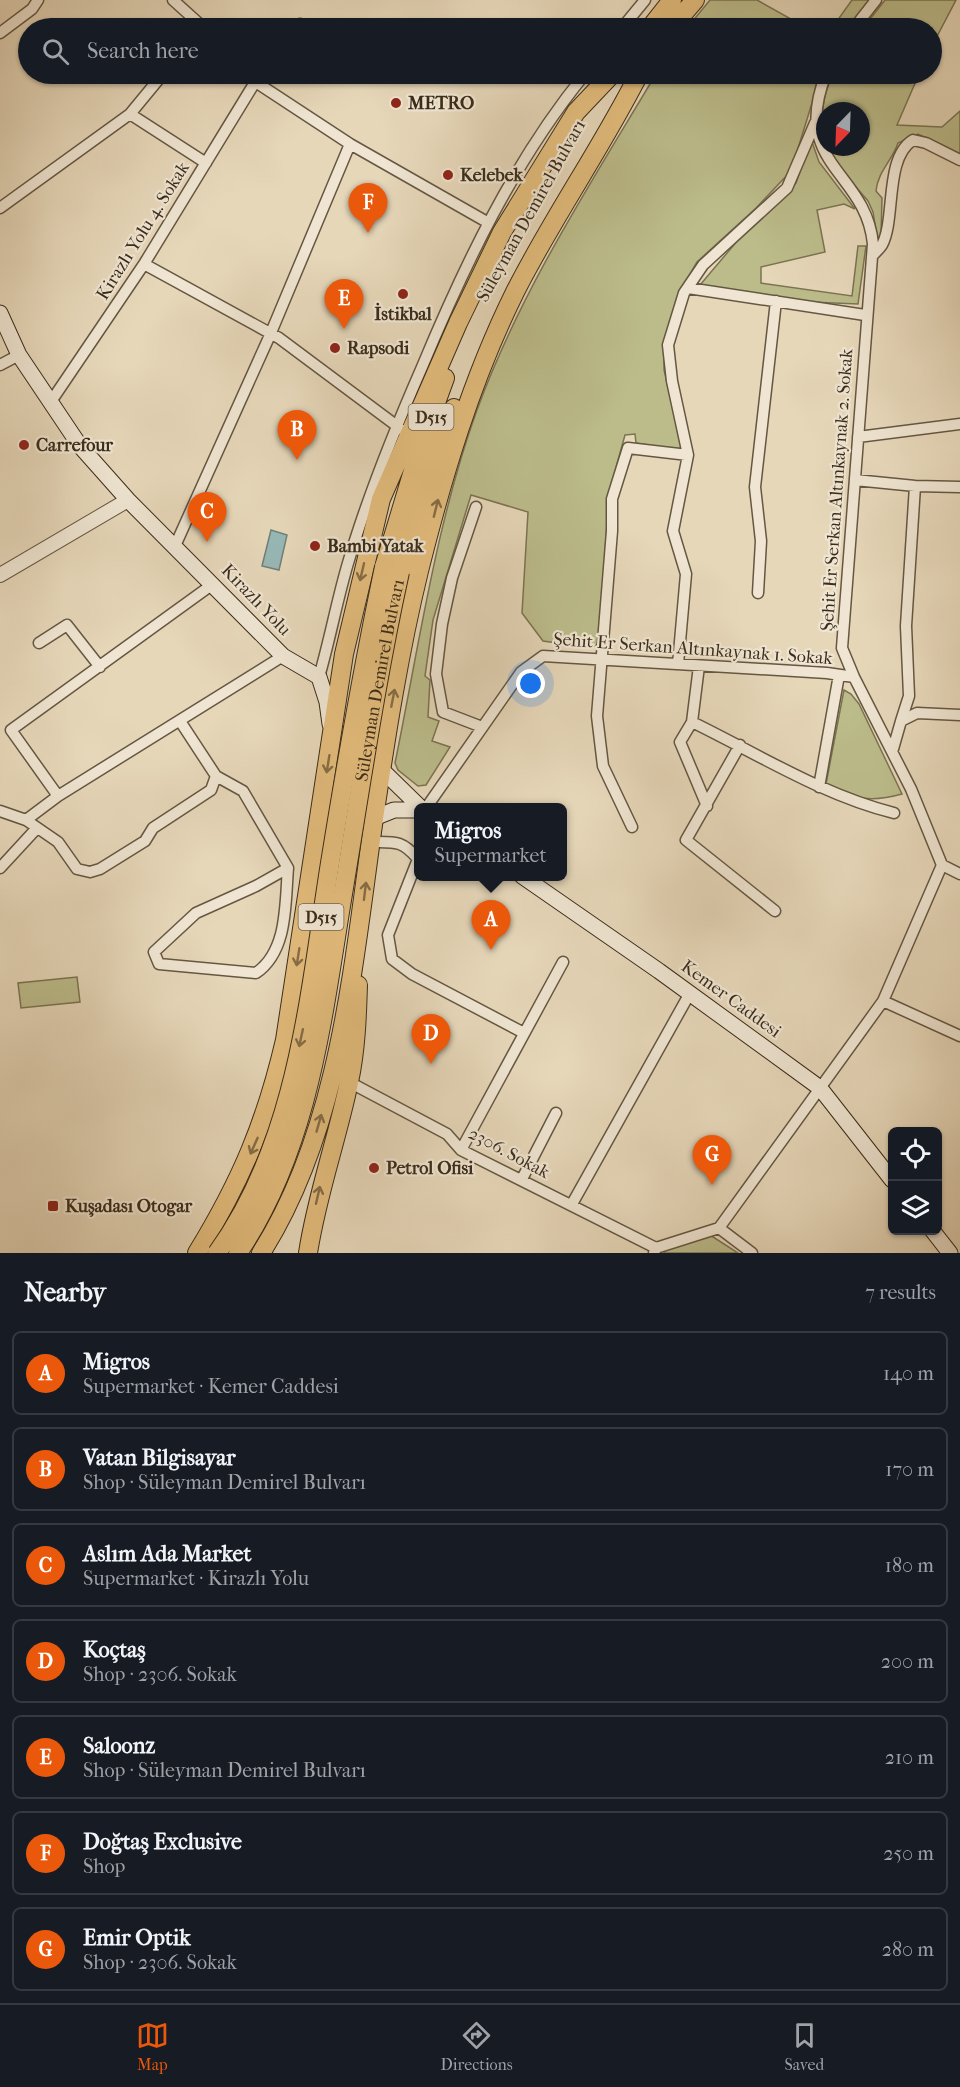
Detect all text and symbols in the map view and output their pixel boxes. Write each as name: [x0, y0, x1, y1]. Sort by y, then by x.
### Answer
search box: [18, 18, 942, 84]
icon: search: [39, 35, 72, 68]
text: Search here: [87, 38, 199, 64]
place label: METRO: [407, 93, 474, 114]
marker: METRO: [389, 96, 403, 110]
north arrow: [816, 102, 870, 156]
street label: Süleyman Demirel Bulvarı: [472, 116, 590, 306]
street label: Kirazlı Yolu 4. Sokak: [92, 158, 194, 304]
place label: Kelebek: [460, 165, 524, 186]
marker: Kelebek: [441, 168, 455, 182]
pin: F: [348, 184, 388, 233]
pin: E: [324, 280, 364, 329]
marker: İstikbal: [396, 287, 410, 301]
place label: İstikbal: [374, 302, 433, 325]
place label: Rapsodi: [347, 338, 410, 359]
marker: Rapsodi: [328, 341, 342, 355]
street label: Şehit Er Serkan Altınkaynak 2. Sokak: [817, 347, 857, 632]
road number: D515: [408, 404, 454, 430]
pin: B: [278, 410, 316, 460]
place label: Carrefour: [36, 435, 113, 456]
marker: Carrefour: [17, 438, 31, 452]
pin: C: [188, 492, 226, 542]
one-way arrow: [430, 499, 442, 518]
place label: Bambi Yatak: [327, 536, 424, 557]
marker: Bambi Yatak: [308, 539, 322, 553]
street label: Kirazlı Yolu: [217, 560, 295, 640]
one-way arrow: [356, 563, 368, 582]
street label: Süleyman Demirel Bulvarı: [351, 577, 409, 783]
street label: Şehit Er Serkan Altınkaynak 1. Sokak: [553, 629, 834, 669]
your location: [516, 669, 545, 698]
one-way arrow: [388, 689, 399, 709]
one-way arrow: [323, 754, 334, 774]
popup: [414, 803, 567, 881]
text: Migros: [434, 818, 501, 844]
text: Supermarket: [434, 844, 547, 867]
one-way arrow: [360, 882, 371, 902]
pin: A: [472, 900, 510, 950]
road number: D515: [298, 904, 344, 930]
one-way arrow: [292, 947, 303, 966]
street label: Kemer Caddesi: [677, 956, 785, 1043]
pin: D: [412, 1014, 450, 1064]
one-way arrow: [295, 1028, 306, 1048]
one-way arrow: [314, 1114, 325, 1133]
street label: 2306. Sokak: [465, 1123, 554, 1183]
map controls: [888, 1127, 942, 1235]
button: locate: [888, 1127, 942, 1181]
pin: G: [692, 1136, 732, 1185]
one-way arrow: [247, 1137, 259, 1155]
place label: Petrol Ofisi: [386, 1158, 474, 1179]
marker: Petrol Ofisi: [367, 1161, 381, 1175]
button: layers: [888, 1181, 942, 1235]
one-way arrow: [313, 1186, 325, 1205]
place label: Kuşadası Otogar: [65, 1196, 193, 1217]
marker: Kuşadası Otogar: [46, 1199, 60, 1213]
text: Nearby: [24, 1277, 106, 1308]
text: 7 results: [865, 1281, 936, 1304]
text: Migros: [83, 1349, 150, 1375]
text: A: [39, 1362, 52, 1385]
text: 140 m: [883, 1362, 934, 1385]
text: Supermarket · Kemer Caddesi: [83, 1375, 339, 1398]
text: Vatan Bilgisayar: [83, 1445, 236, 1471]
text: B: [39, 1458, 52, 1481]
text: 170 m: [885, 1458, 934, 1481]
text: Shop · Süleyman Demirel Bulvarı: [83, 1471, 366, 1494]
text: Aslım Ada Market: [83, 1541, 251, 1567]
text: C: [39, 1554, 52, 1577]
text: 180 m: [885, 1554, 934, 1577]
text: Supermarket · Kirazlı Yolu: [83, 1567, 309, 1590]
text: Koçtaş: [83, 1637, 146, 1663]
text: D: [38, 1650, 53, 1673]
text: 200 m: [881, 1650, 934, 1673]
text: Shop · 2306. Sokak: [83, 1663, 237, 1686]
text: Saloonz: [83, 1733, 155, 1759]
text: E: [39, 1746, 52, 1769]
text: 210 m: [885, 1746, 934, 1769]
text: Shop · Süleyman Demirel Bulvarı: [83, 1759, 366, 1782]
text: Doğtaş Exclusive: [83, 1829, 242, 1855]
text: F: [40, 1842, 51, 1865]
text: 250 m: [883, 1842, 934, 1865]
text: Shop: [83, 1855, 125, 1878]
text: Emir Optik: [83, 1925, 191, 1951]
text: G: [38, 1938, 53, 1961]
text: 280 m: [882, 1938, 934, 1961]
text: Shop · 2306. Sokak: [83, 1951, 237, 1974]
tab: Map: [136, 2019, 169, 2074]
tab: Directions: [441, 2019, 513, 2074]
tab: Saved: [784, 2019, 824, 2074]

